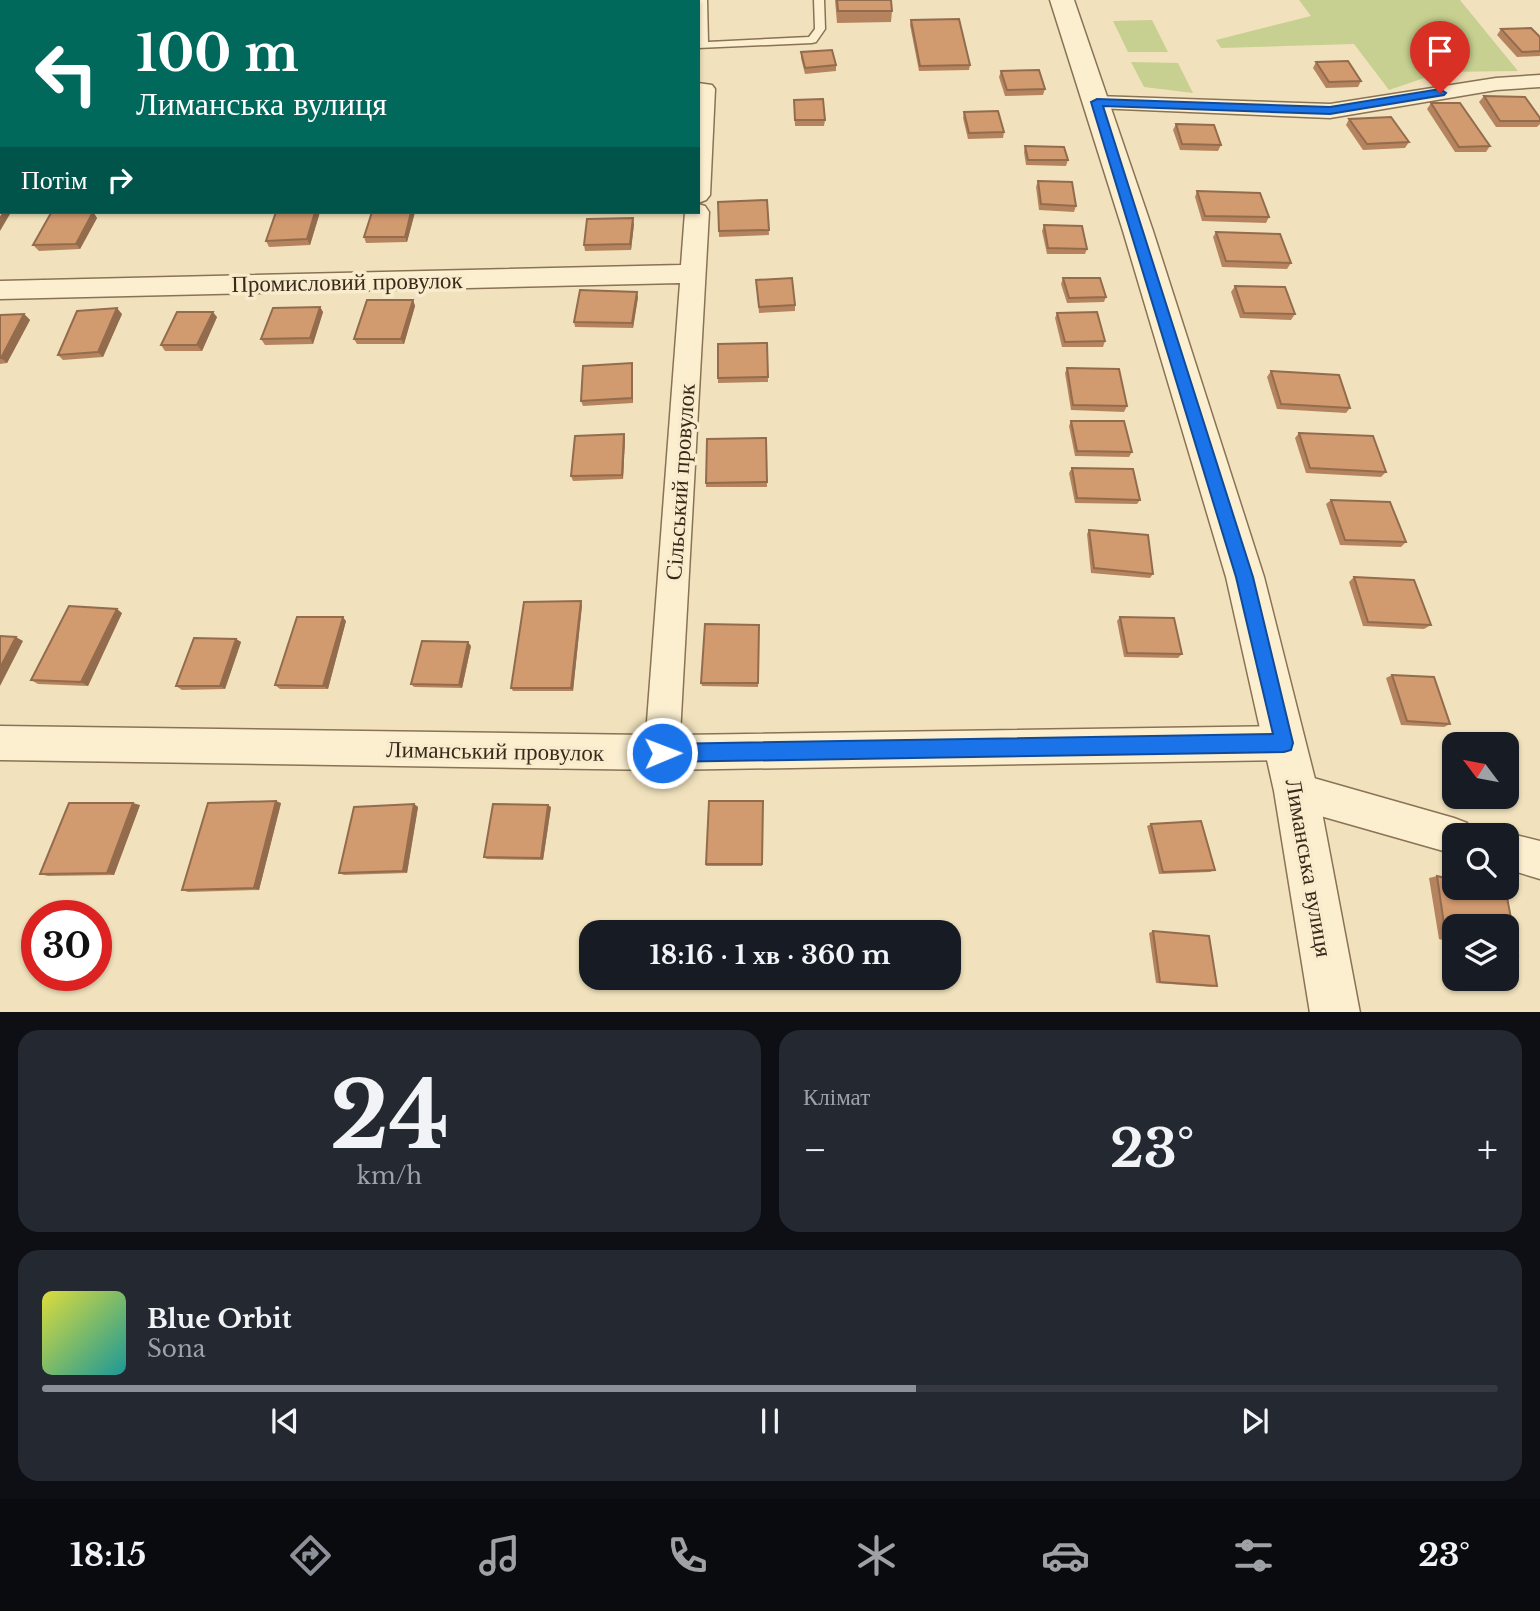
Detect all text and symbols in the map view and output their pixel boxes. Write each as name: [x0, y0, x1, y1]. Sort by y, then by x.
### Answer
pin: [1410, 21, 1470, 93]
text: 100 m: [136, 23, 299, 84]
icon: left: [21, 28, 112, 119]
icon: arrive: [1421, 32, 1459, 70]
text: Лиманська вулиця: [136, 84, 387, 124]
icon: right: [101, 161, 139, 199]
text: Потім: [21, 164, 87, 196]
street label: Промисловий провулок: [231, 266, 464, 298]
street label: Сільський провулок: [659, 382, 701, 581]
position arrow: [625, 716, 699, 790]
north arrow: [1442, 732, 1519, 808]
map controls: [1442, 732, 1519, 991]
street label: Лиманський провулок: [386, 735, 605, 767]
street label: Лиманська вулиця: [1280, 777, 1339, 960]
button: search: [1442, 823, 1519, 900]
speed limit sign: 30: [21, 900, 112, 991]
button: layers: [1442, 914, 1519, 991]
text: 18:16 · 1 хв · 360 m: [649, 939, 891, 971]
text: 24: [330, 1060, 449, 1173]
text: Клімат: [803, 1083, 870, 1111]
text: 23°: [1110, 1117, 1194, 1181]
text: −: [803, 1126, 827, 1173]
text: +: [1477, 1126, 1498, 1173]
text: km/h: [357, 1162, 422, 1190]
text: Blue Orbit: [147, 1303, 292, 1335]
text: Sona: [147, 1335, 205, 1363]
icon: previous: [266, 1402, 304, 1440]
icon: pause: [751, 1402, 789, 1440]
icon: next: [1236, 1402, 1274, 1440]
icon: directions: [286, 1531, 335, 1580]
icon: music: [475, 1531, 524, 1580]
icon: phone: [663, 1531, 712, 1580]
icon: climate: [852, 1531, 901, 1580]
icon: car: [1041, 1531, 1090, 1580]
icon: filters: [1229, 1531, 1278, 1580]
text: 18:15: [70, 1535, 146, 1575]
text: 23°: [1418, 1535, 1470, 1575]

